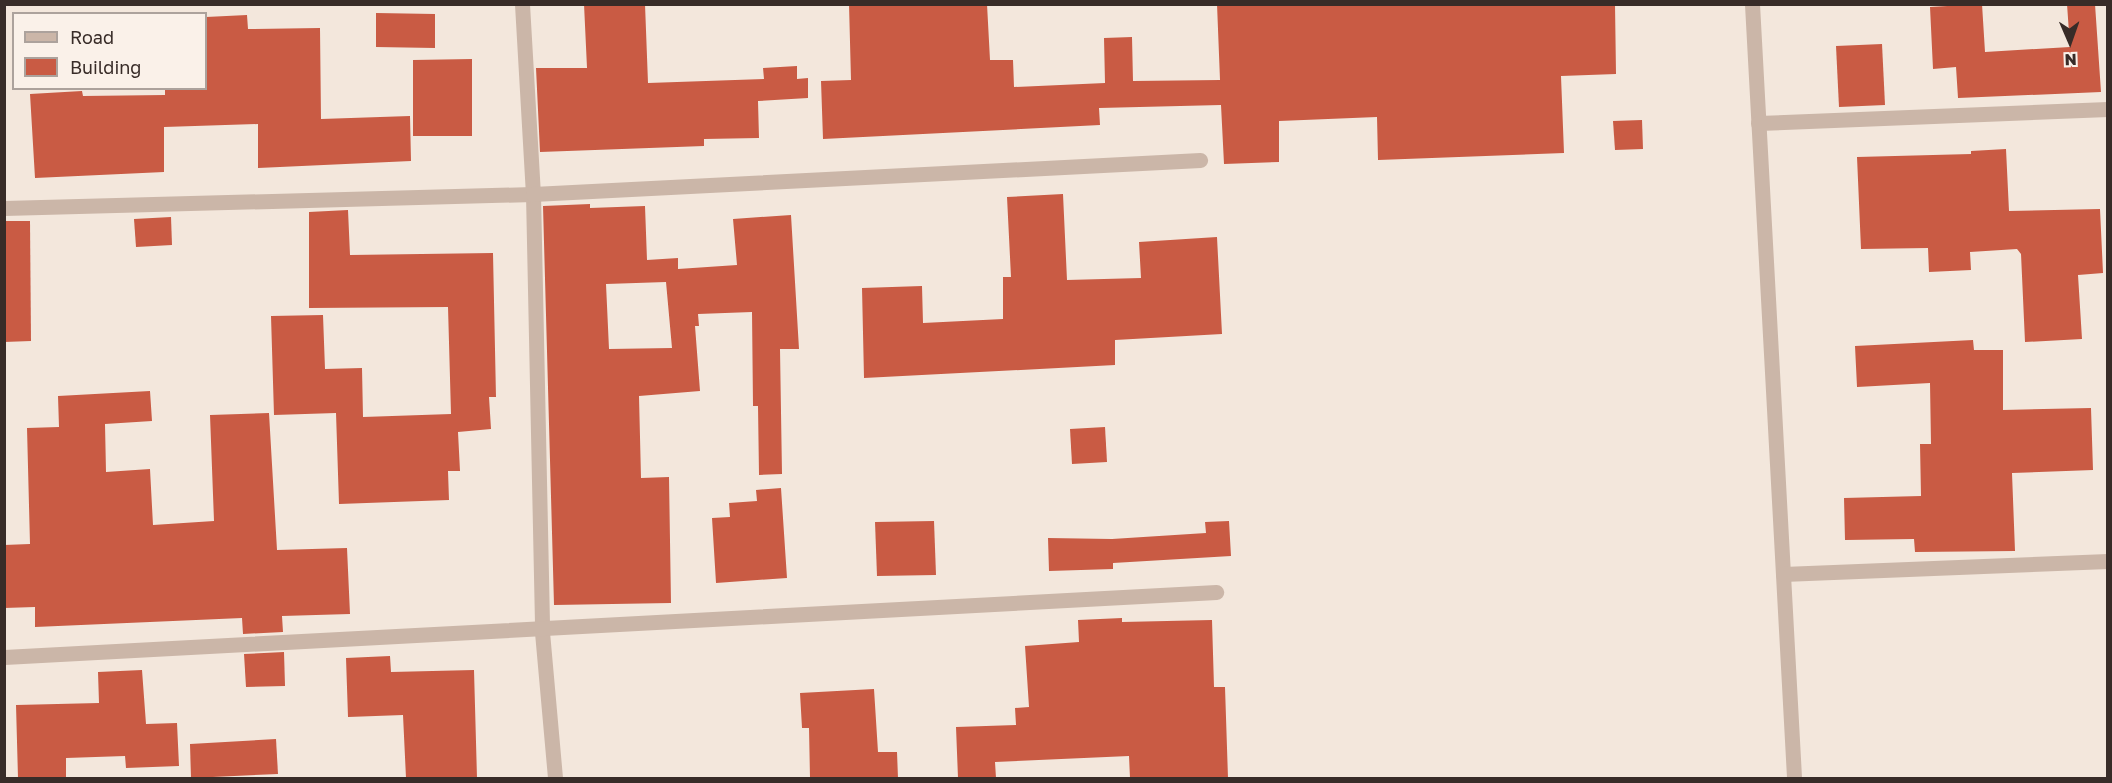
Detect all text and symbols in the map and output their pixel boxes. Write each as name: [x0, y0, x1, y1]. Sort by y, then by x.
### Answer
legend: [12, 12, 207, 90]
north arrow: [2040, 12, 2100, 72]
text: Road: [70, 26, 114, 48]
text: N: [2064, 50, 2077, 70]
text: Building: [70, 56, 141, 78]

